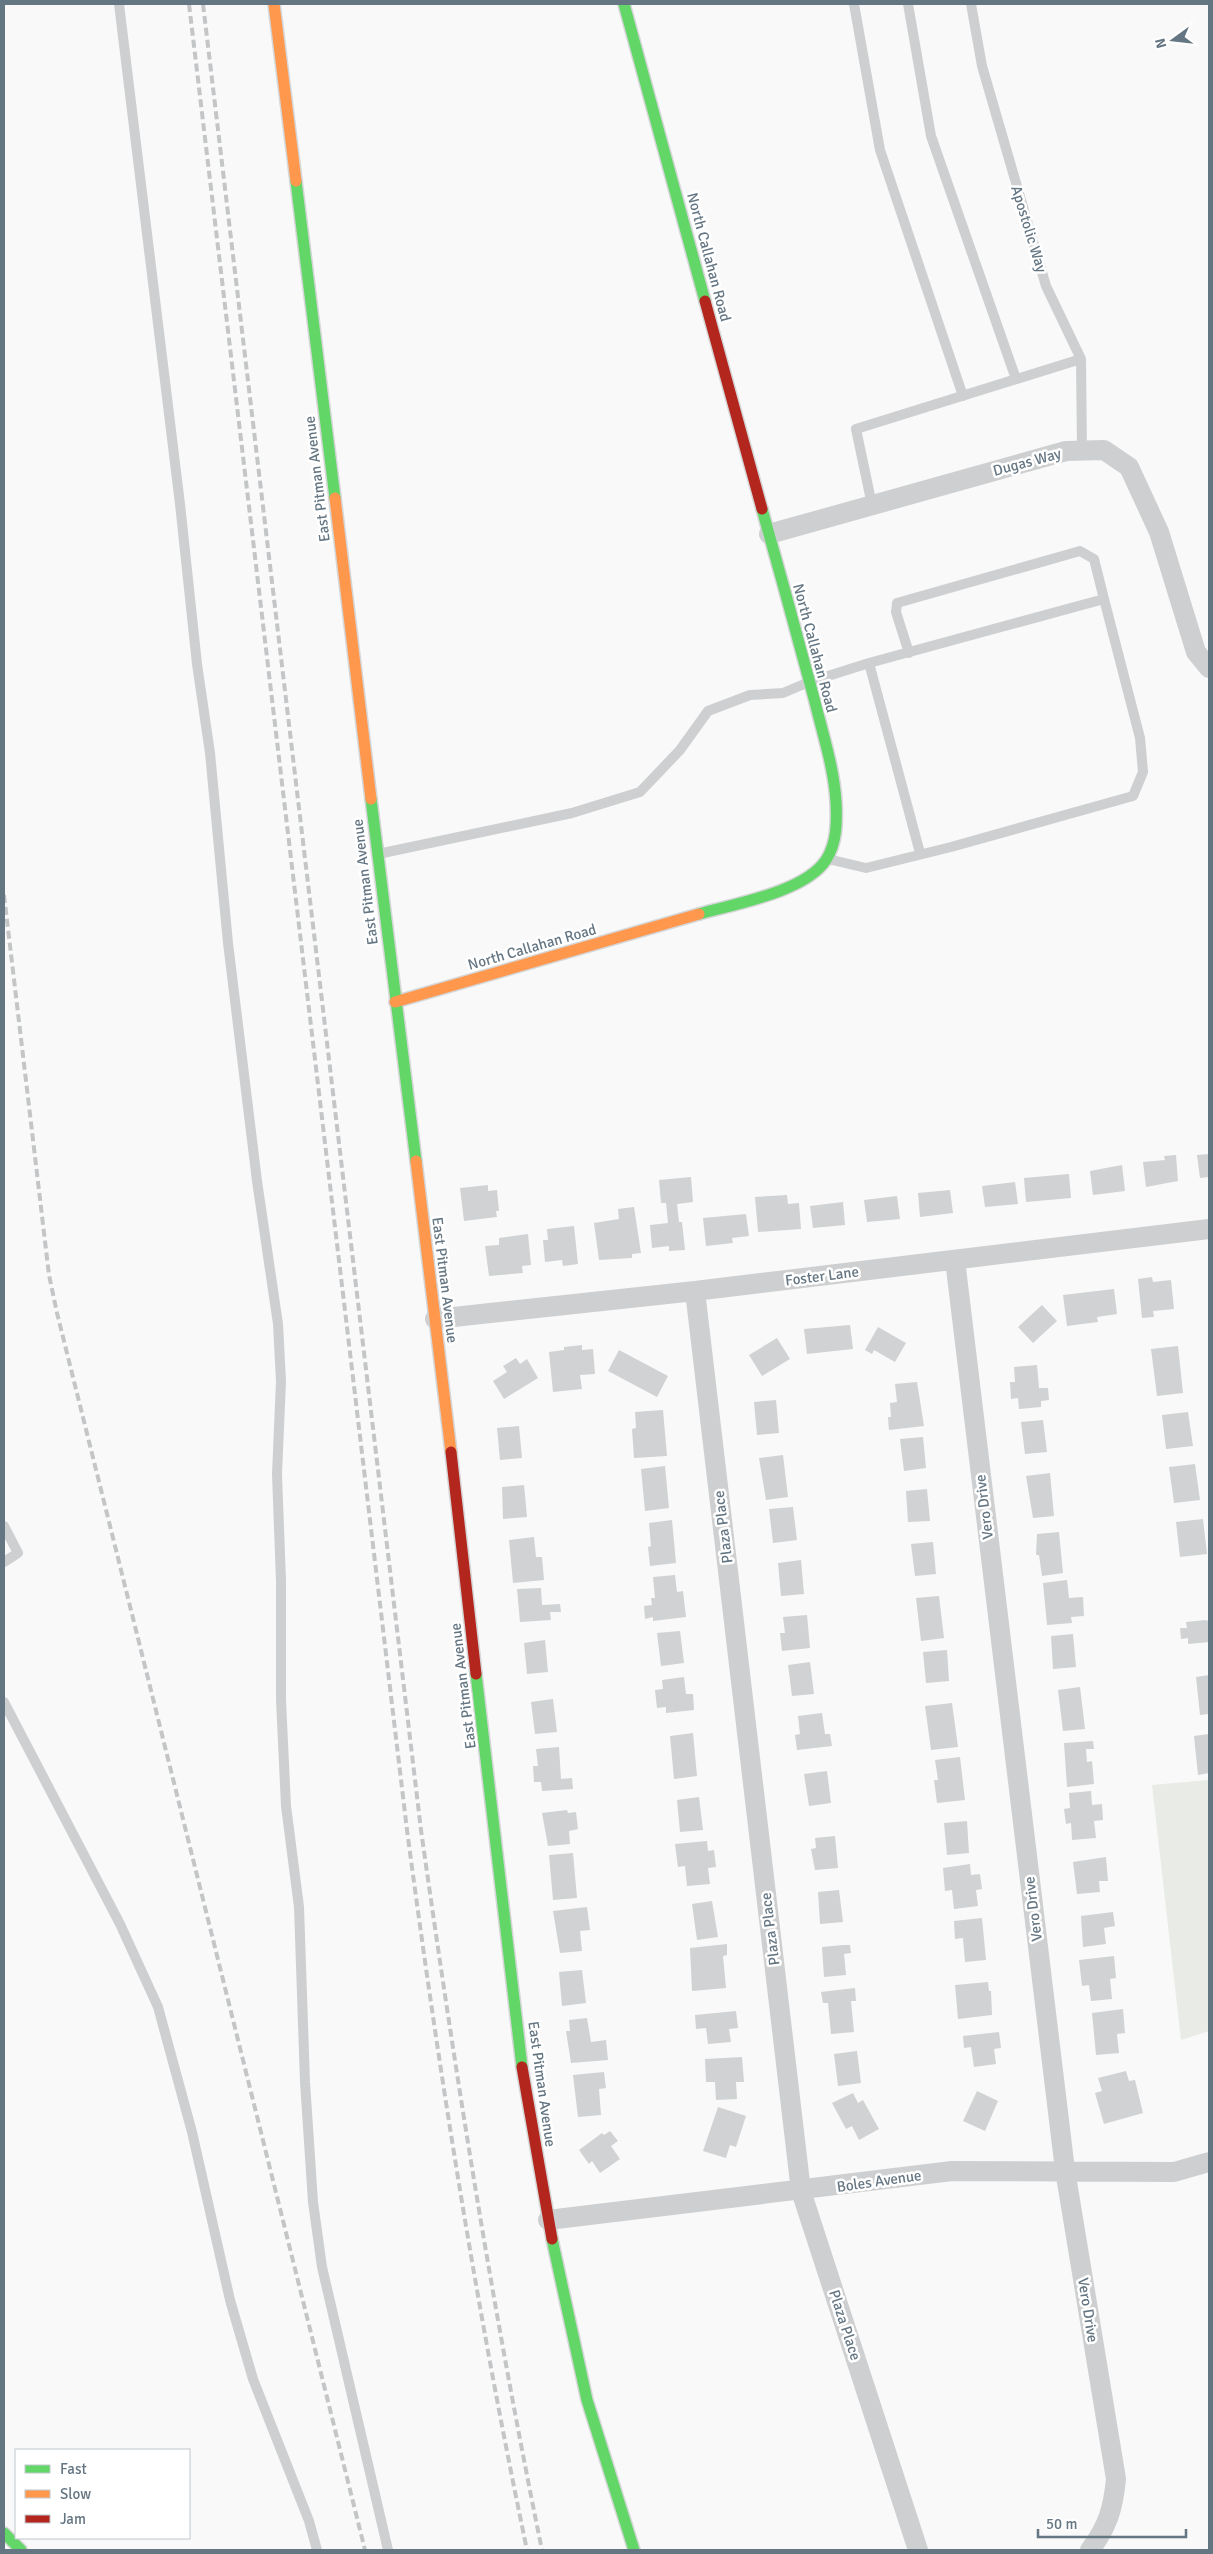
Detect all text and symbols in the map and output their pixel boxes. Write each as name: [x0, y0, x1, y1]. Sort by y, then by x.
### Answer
north arrow: [1148, 15, 1198, 65]
text: N: [1151, 36, 1170, 50]
street label: Apostolic Way: [1007, 183, 1051, 275]
street label: North Callahan Road: [683, 191, 735, 323]
street label: East Pitman Avenue: [300, 415, 334, 543]
street label: Dugas Way: [991, 444, 1063, 480]
street label: North Callahan Road: [789, 582, 841, 714]
street label: East Pitman Avenue: [348, 818, 382, 946]
street label: North Callahan Road: [466, 920, 598, 974]
street label: East Pitman Avenue: [428, 1216, 462, 1344]
street label: Foster Lane: [784, 1263, 860, 1289]
street label: Vero Drive: [971, 1474, 997, 1540]
street label: Plaza Place: [710, 1490, 736, 1564]
street label: East Pitman Avenue: [446, 1622, 480, 1750]
street label: Vero Drive: [1020, 1876, 1046, 1942]
street label: Plaza Place: [757, 1892, 783, 1966]
street label: East Pitman Avenue: [524, 2020, 560, 2148]
street label: Boles Avenue: [835, 2166, 923, 2196]
street label: Vero Drive: [1074, 2276, 1102, 2344]
street label: Plaza Place: [825, 2287, 865, 2363]
legend: [15, 2449, 190, 2539]
text: Fast: [60, 2460, 87, 2478]
text: Slow: [60, 2485, 91, 2503]
scale bar: [1038, 2506, 1186, 2538]
text: Jam: [60, 2510, 86, 2528]
text: 50 m: [1046, 2515, 1077, 2533]

